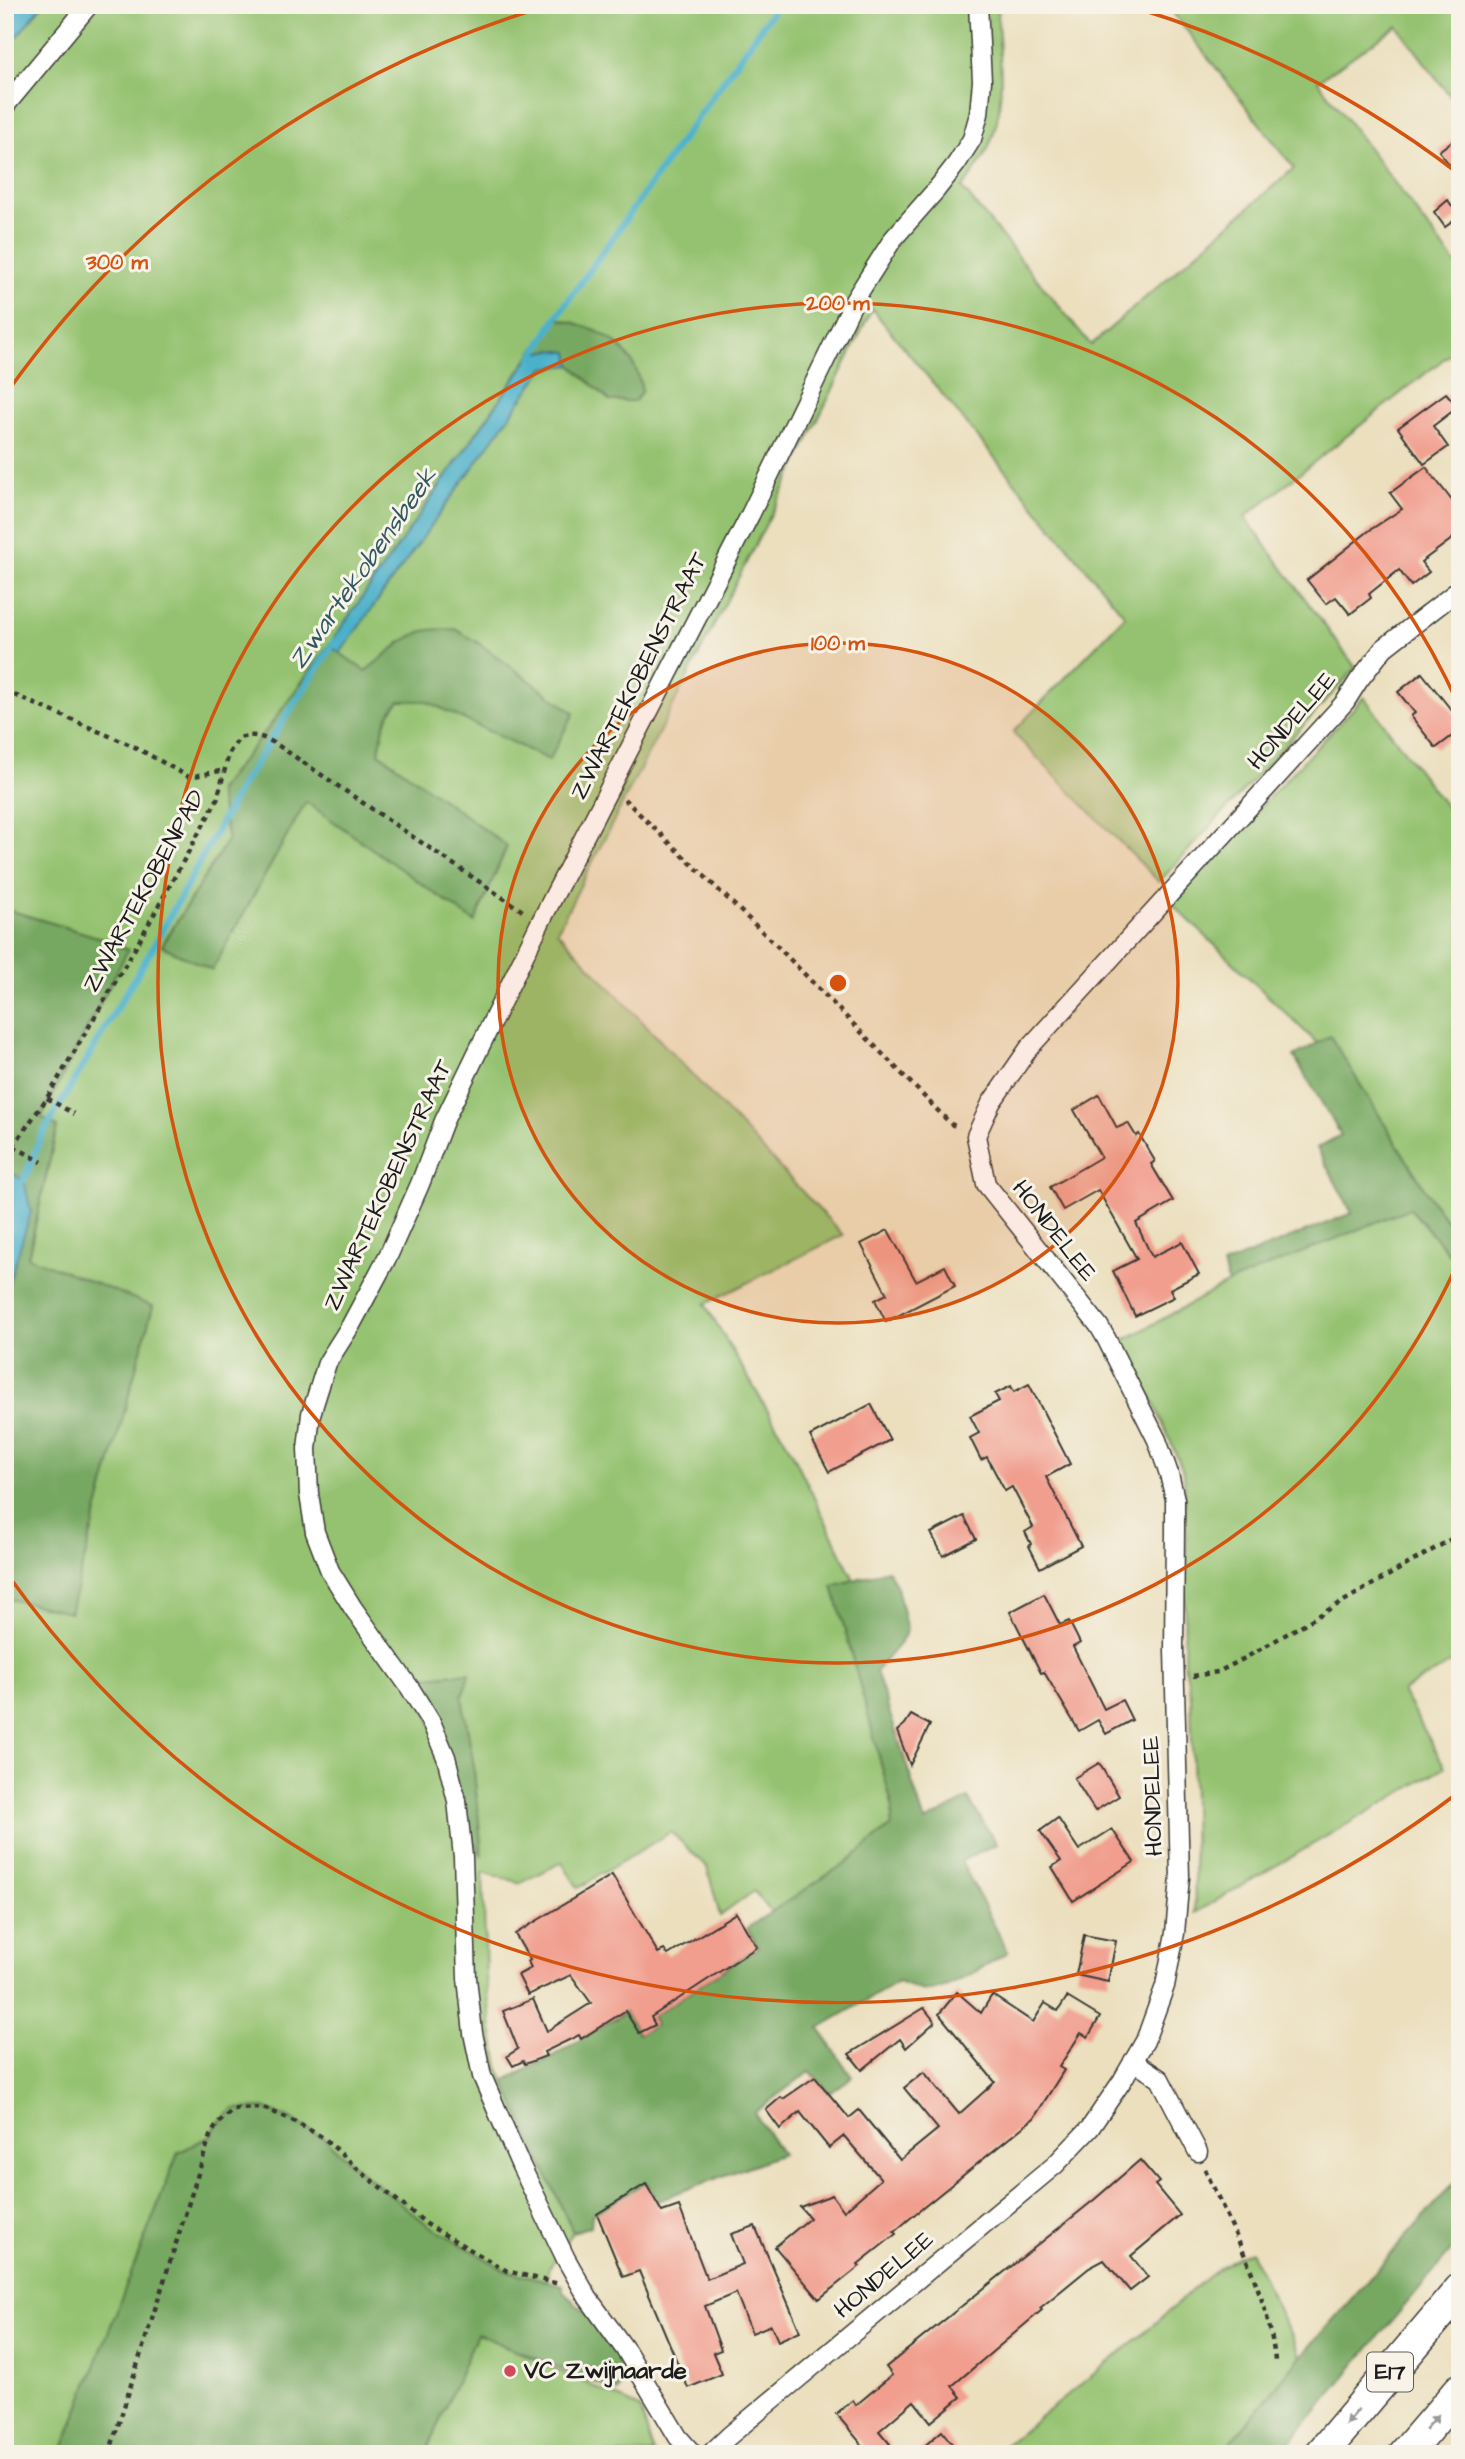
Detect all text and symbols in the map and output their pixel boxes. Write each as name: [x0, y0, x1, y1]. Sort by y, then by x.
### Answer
text: 300 m: [85, 248, 149, 277]
text: 200 m: [805, 289, 870, 318]
water label: Zwartekobensbeek: [280, 460, 446, 676]
street label: ZWARTEKOBENSTRAAT: [562, 547, 716, 805]
text: 100 m: [811, 629, 866, 658]
street label: HONDELEE: [1240, 664, 1344, 778]
street label: ZWARTEKOBENPAD: [74, 784, 214, 998]
centre of rings: [826, 971, 850, 995]
street label: ZWARTEKOBENSTRAAT: [315, 1054, 461, 1316]
street label: HONDELEE: [1004, 1173, 1104, 1289]
street label: HONDELEE: [1134, 1735, 1172, 1857]
street label: HONDELEE: [827, 2223, 941, 2327]
road number: E17: [1367, 2352, 1413, 2392]
place label: VC Zwijnaarde: [523, 2354, 687, 2388]
marker: VC Zwijnaarde: [502, 2363, 518, 2379]
one-way arrow: [1345, 2408, 1360, 2425]
one-way arrow: [1424, 2413, 1440, 2431]

